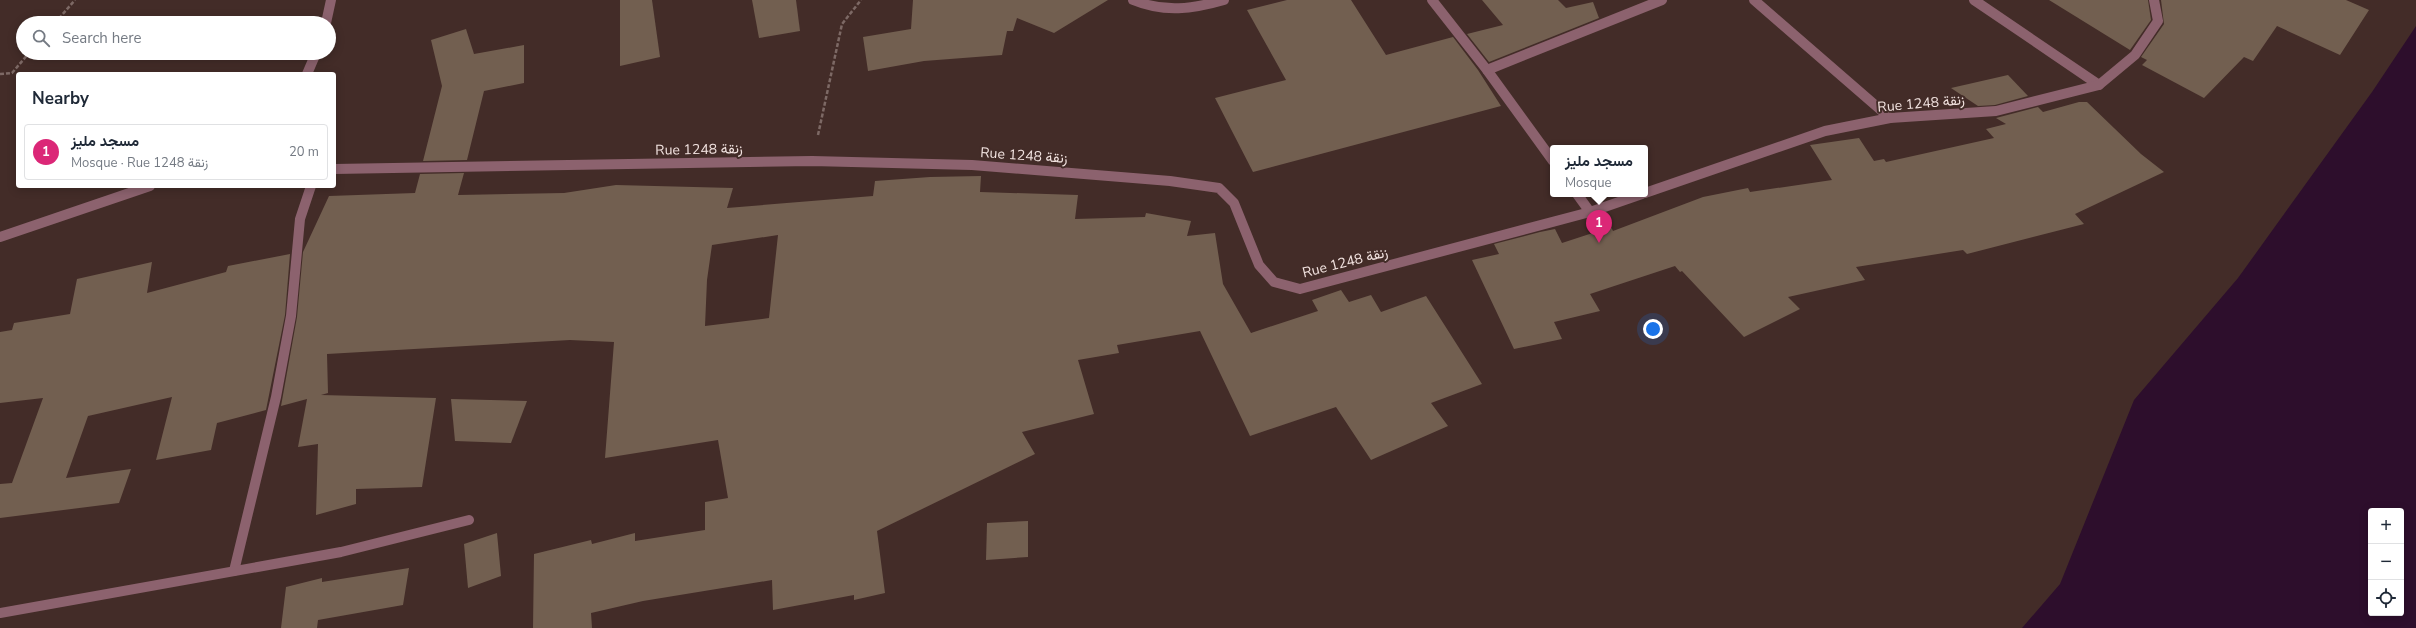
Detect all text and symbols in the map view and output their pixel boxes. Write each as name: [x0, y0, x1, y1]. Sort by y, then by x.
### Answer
search box: [16, 16, 336, 60]
icon: search: [30, 27, 52, 49]
text: Search here: [62, 28, 142, 48]
text: Nearby: [32, 87, 89, 110]
street label: Rue 1248 زنقة: [1877, 90, 1966, 117]
text: مسجد مليز: [71, 131, 139, 151]
street label: Rue 1248 زنقة: [655, 139, 743, 160]
text: 1: [42, 143, 50, 161]
text: 20 m: [289, 143, 319, 161]
street label: Rue 1248 زنقة: [980, 143, 1068, 168]
popup: [1550, 145, 1648, 197]
text: مسجد مليز: [1565, 151, 1633, 171]
text: Mosque · Rue 1248 زنقة: [71, 154, 208, 172]
text: Mosque: [1565, 174, 1611, 192]
pin: 1: [1586, 210, 1612, 243]
street label: Rue 1248 زنقة: [1300, 243, 1390, 282]
your location: [1643, 319, 1663, 339]
map controls: [2368, 508, 2404, 616]
button: +: [2368, 508, 2404, 544]
button: −: [2368, 544, 2404, 580]
button: locate: [2368, 580, 2404, 616]

